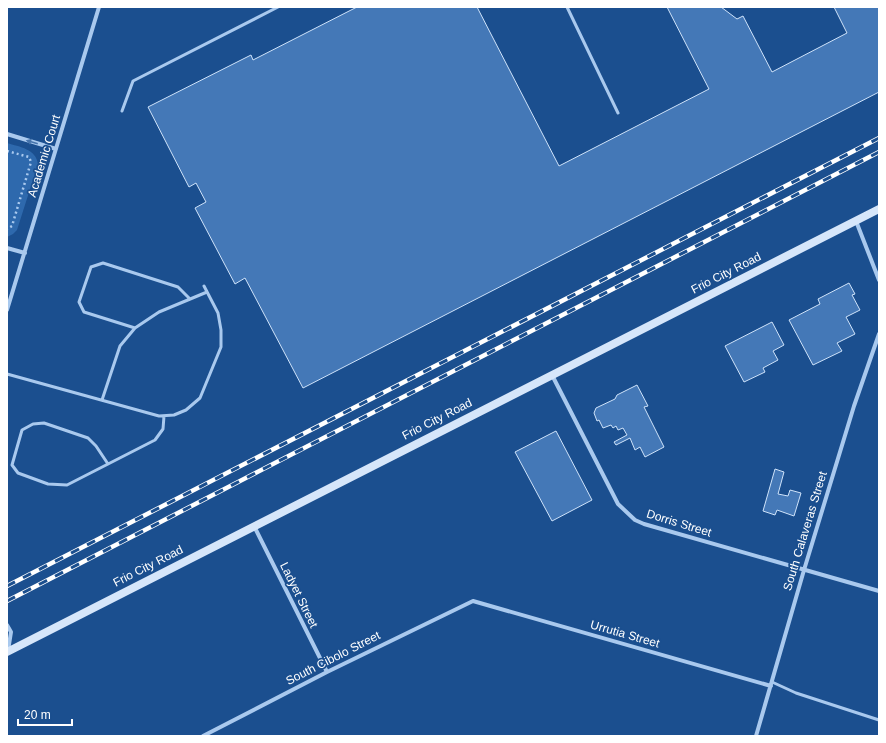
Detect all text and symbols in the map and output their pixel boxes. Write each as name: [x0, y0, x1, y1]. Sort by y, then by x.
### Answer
street label: Academic Court: [25, 113, 63, 199]
one-way arrow: [25, 139, 37, 145]
street label: Frio City Road: [689, 249, 763, 297]
street label: Frio City Road: [400, 395, 474, 443]
street label: South Calaveras Street: [780, 469, 830, 592]
street label: Dorris Street: [645, 506, 714, 540]
street label: Frio City Road: [111, 542, 185, 590]
street label: Ladyet Street: [277, 560, 321, 631]
street label: Urrutia Street: [589, 617, 662, 651]
street label: South Cibolo Street: [283, 628, 383, 688]
scale bar: [18, 701, 72, 727]
text: 20 m: [24, 708, 51, 722]

